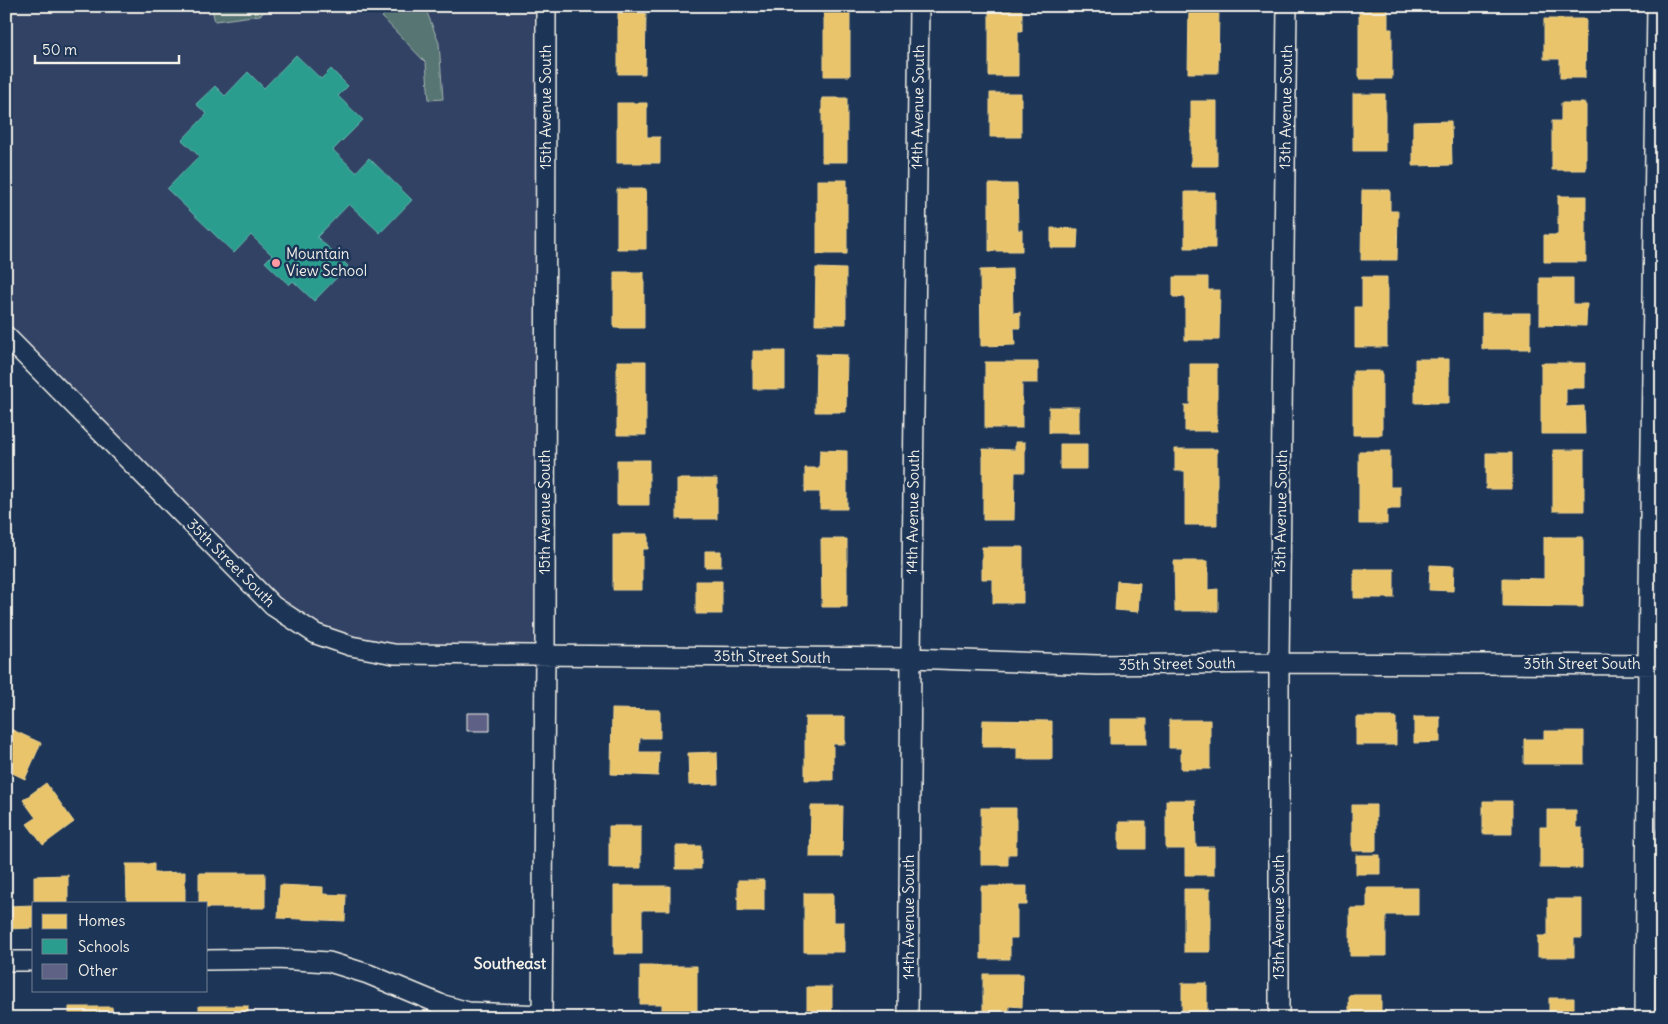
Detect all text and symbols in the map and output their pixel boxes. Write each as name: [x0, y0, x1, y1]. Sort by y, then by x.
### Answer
scale bar: [35, 32, 179, 64]
text: 50 m: [42, 40, 77, 59]
street label: 15th Avenue South: [536, 44, 555, 169]
street label: 14th Avenue South: [907, 44, 928, 170]
street label: 13th Avenue South: [1275, 44, 1296, 170]
place label: Mountain View School: [286, 244, 367, 280]
marker: Mountain View School: [270, 257, 282, 269]
street label: 15th Avenue South: [535, 449, 554, 574]
street label: 14th Avenue South: [902, 449, 923, 575]
street label: 13th Avenue South: [1270, 449, 1291, 575]
street label: 35th Street South: [183, 514, 280, 611]
street label: 35th Street South: [713, 646, 831, 667]
street label: 35th Street South: [1118, 653, 1236, 674]
street label: 35th Street South: [1523, 654, 1641, 673]
street label: 14th Avenue South: [899, 854, 918, 980]
street label: 13th Avenue South: [1269, 854, 1288, 979]
legend: [32, 902, 208, 992]
text: Homes: [78, 911, 125, 930]
text: Schools: [78, 937, 130, 956]
district label: Southeast: [474, 953, 547, 973]
text: Other: [78, 961, 118, 980]

